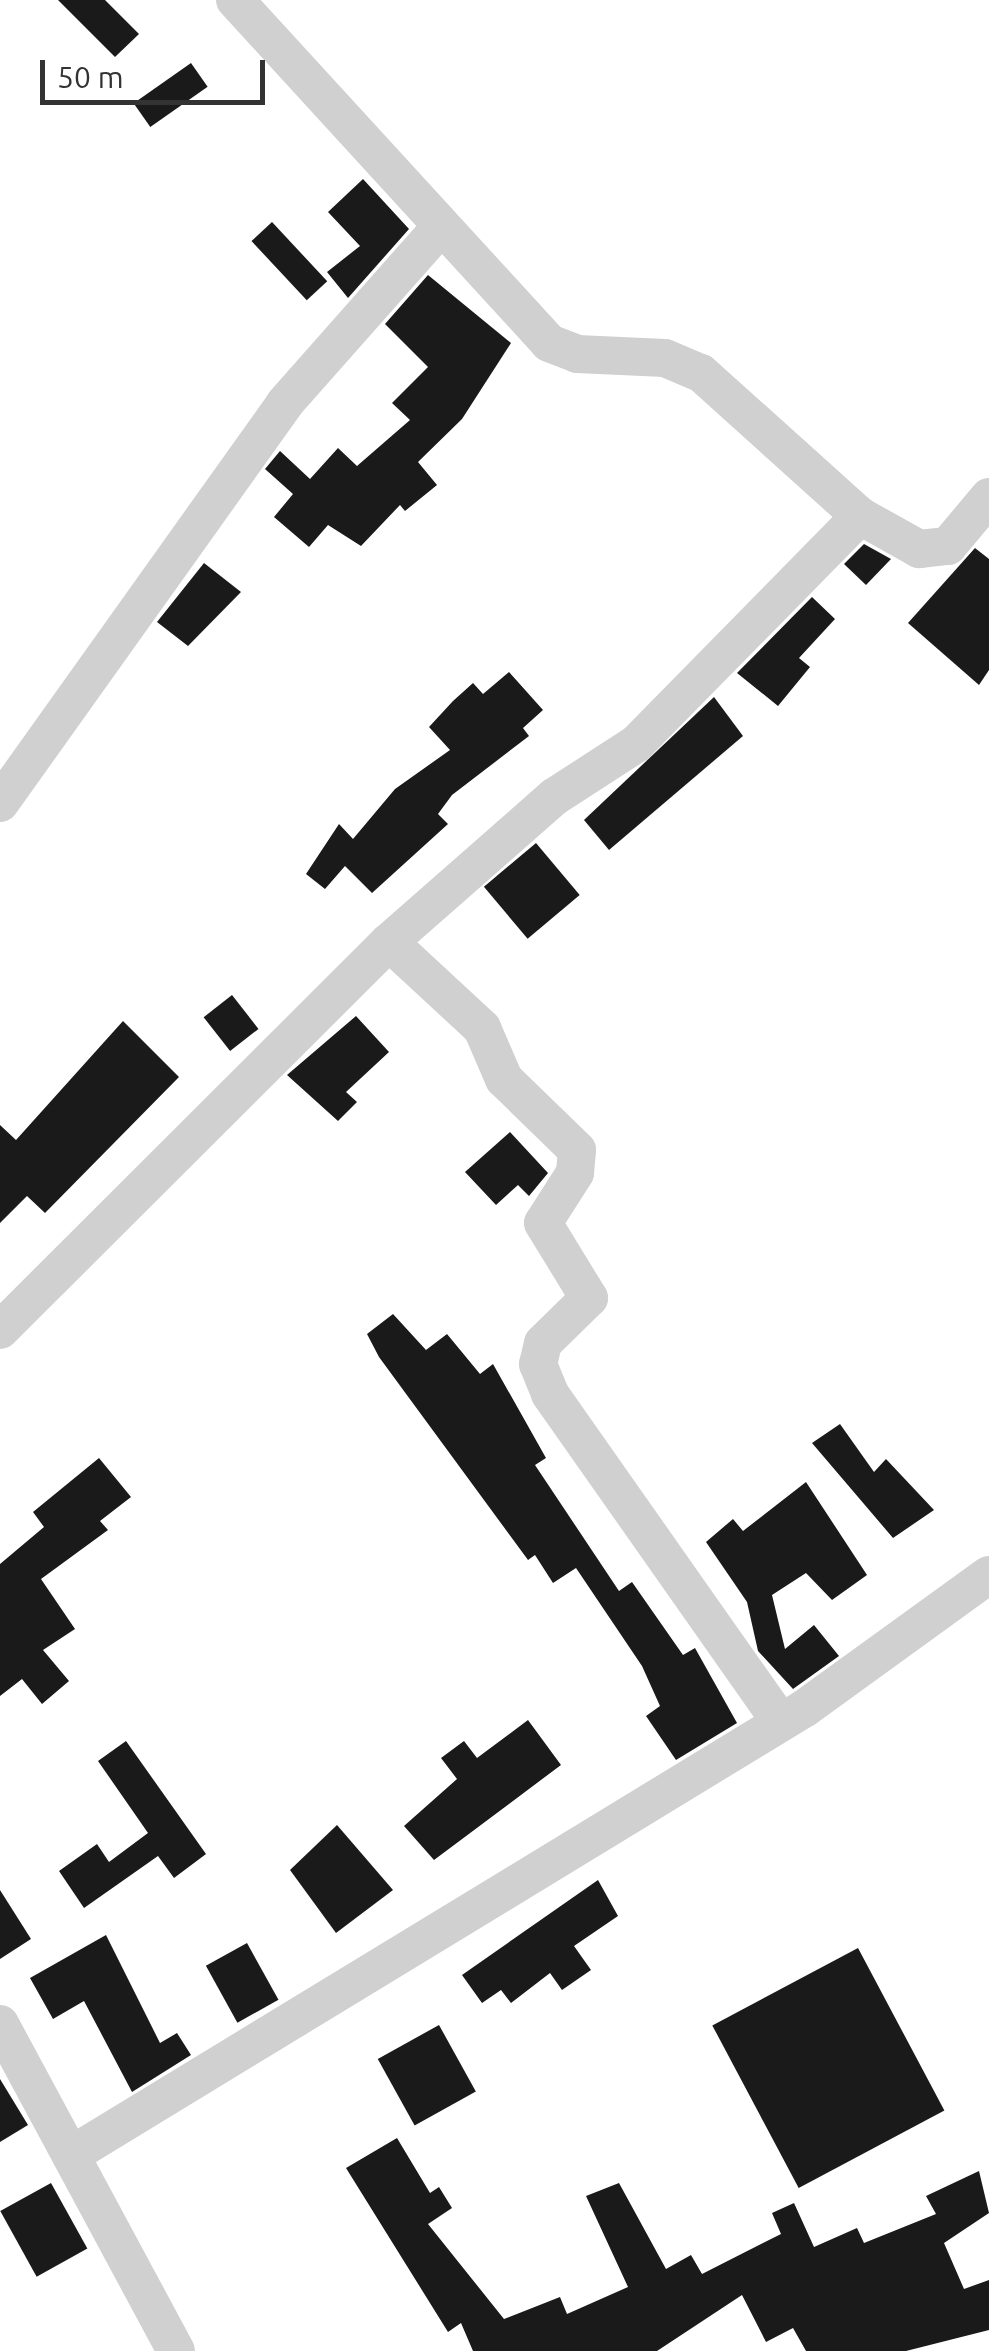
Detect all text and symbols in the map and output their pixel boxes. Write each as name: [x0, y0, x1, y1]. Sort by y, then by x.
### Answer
scale bar: [45, 40, 270, 102]
text: 50 m: [57, 60, 124, 94]

